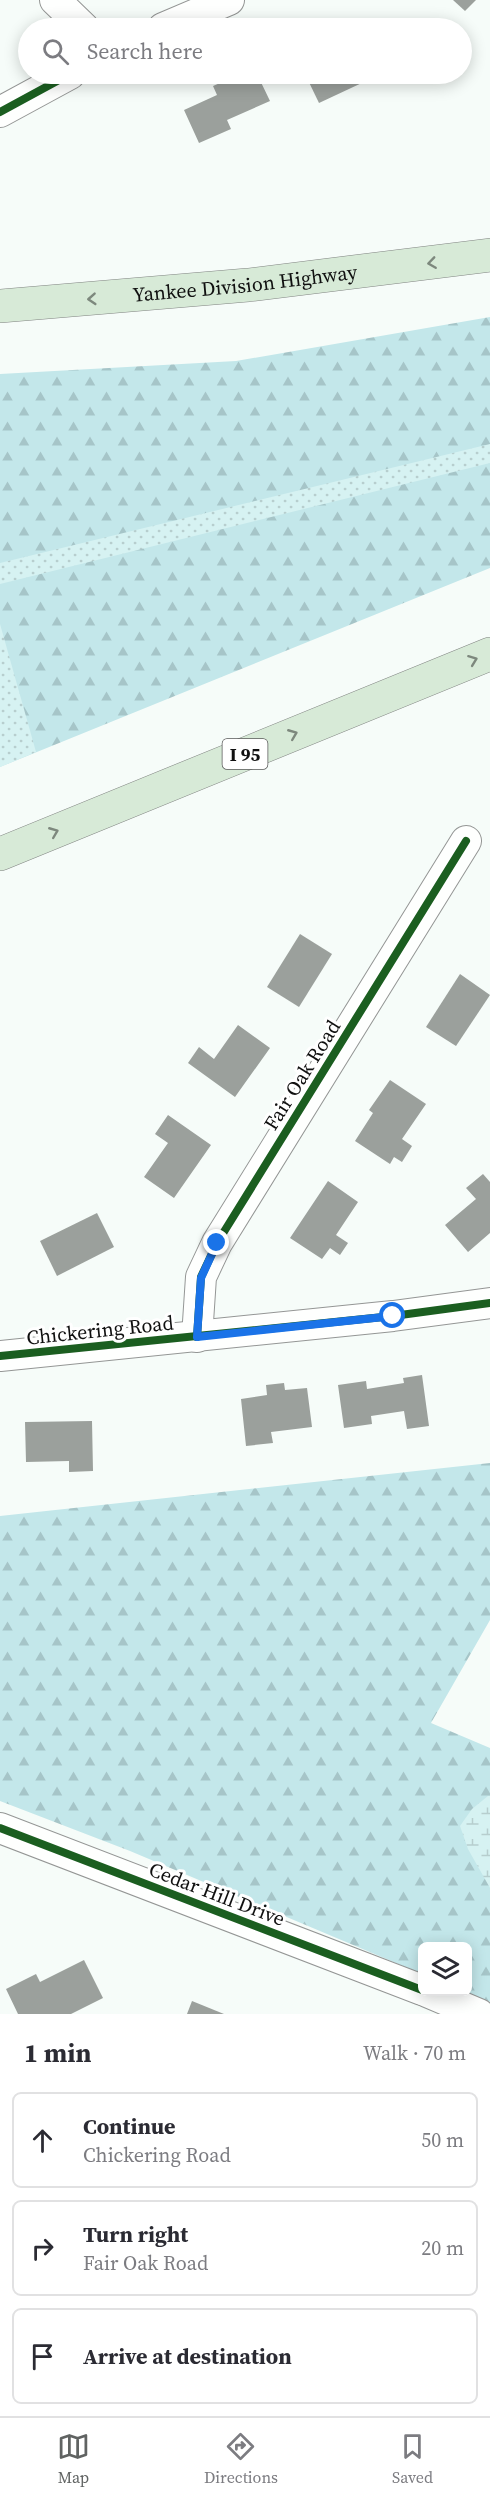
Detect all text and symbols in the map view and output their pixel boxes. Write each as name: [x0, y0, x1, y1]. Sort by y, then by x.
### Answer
search box: [18, 18, 472, 84]
icon: search: [39, 35, 72, 68]
text: Search here: [87, 36, 203, 66]
one-way arrow: [427, 256, 437, 268]
street label: Yankee Division Highway: [131, 257, 360, 309]
one-way arrow: [87, 292, 97, 305]
one-way arrow: [468, 655, 478, 668]
one-way arrow: [287, 729, 298, 741]
road number: I 95: [222, 739, 268, 769]
one-way arrow: [48, 827, 59, 839]
street label: Fair Oak Road: [257, 1014, 347, 1136]
route end: [203, 1229, 229, 1255]
route start: [379, 1302, 405, 1328]
street label: Chickering Road: [25, 1308, 176, 1352]
street label: Cedar Hill Drive: [145, 1855, 289, 1933]
map controls: [418, 1942, 472, 1996]
button: layers: [418, 1942, 472, 1996]
text: 1 min: [24, 2035, 91, 2071]
text: Walk · 70 m: [363, 2039, 466, 2067]
text: Continue: [83, 2111, 176, 2141]
icon: ahead: [26, 2124, 59, 2157]
text: 50 m: [421, 2126, 464, 2154]
text: Chickering Road: [83, 2141, 231, 2169]
text: Turn right: [83, 2219, 188, 2249]
icon: right: [26, 2232, 59, 2265]
text: 20 m: [421, 2234, 464, 2262]
text: Fair Oak Road: [83, 2249, 208, 2277]
icon: arrive: [26, 2340, 59, 2373]
text: Arrive at destination: [83, 2341, 292, 2371]
tab: Map: [57, 2430, 90, 2488]
tab: Directions: [204, 2430, 278, 2488]
tab: Saved: [392, 2430, 433, 2488]

